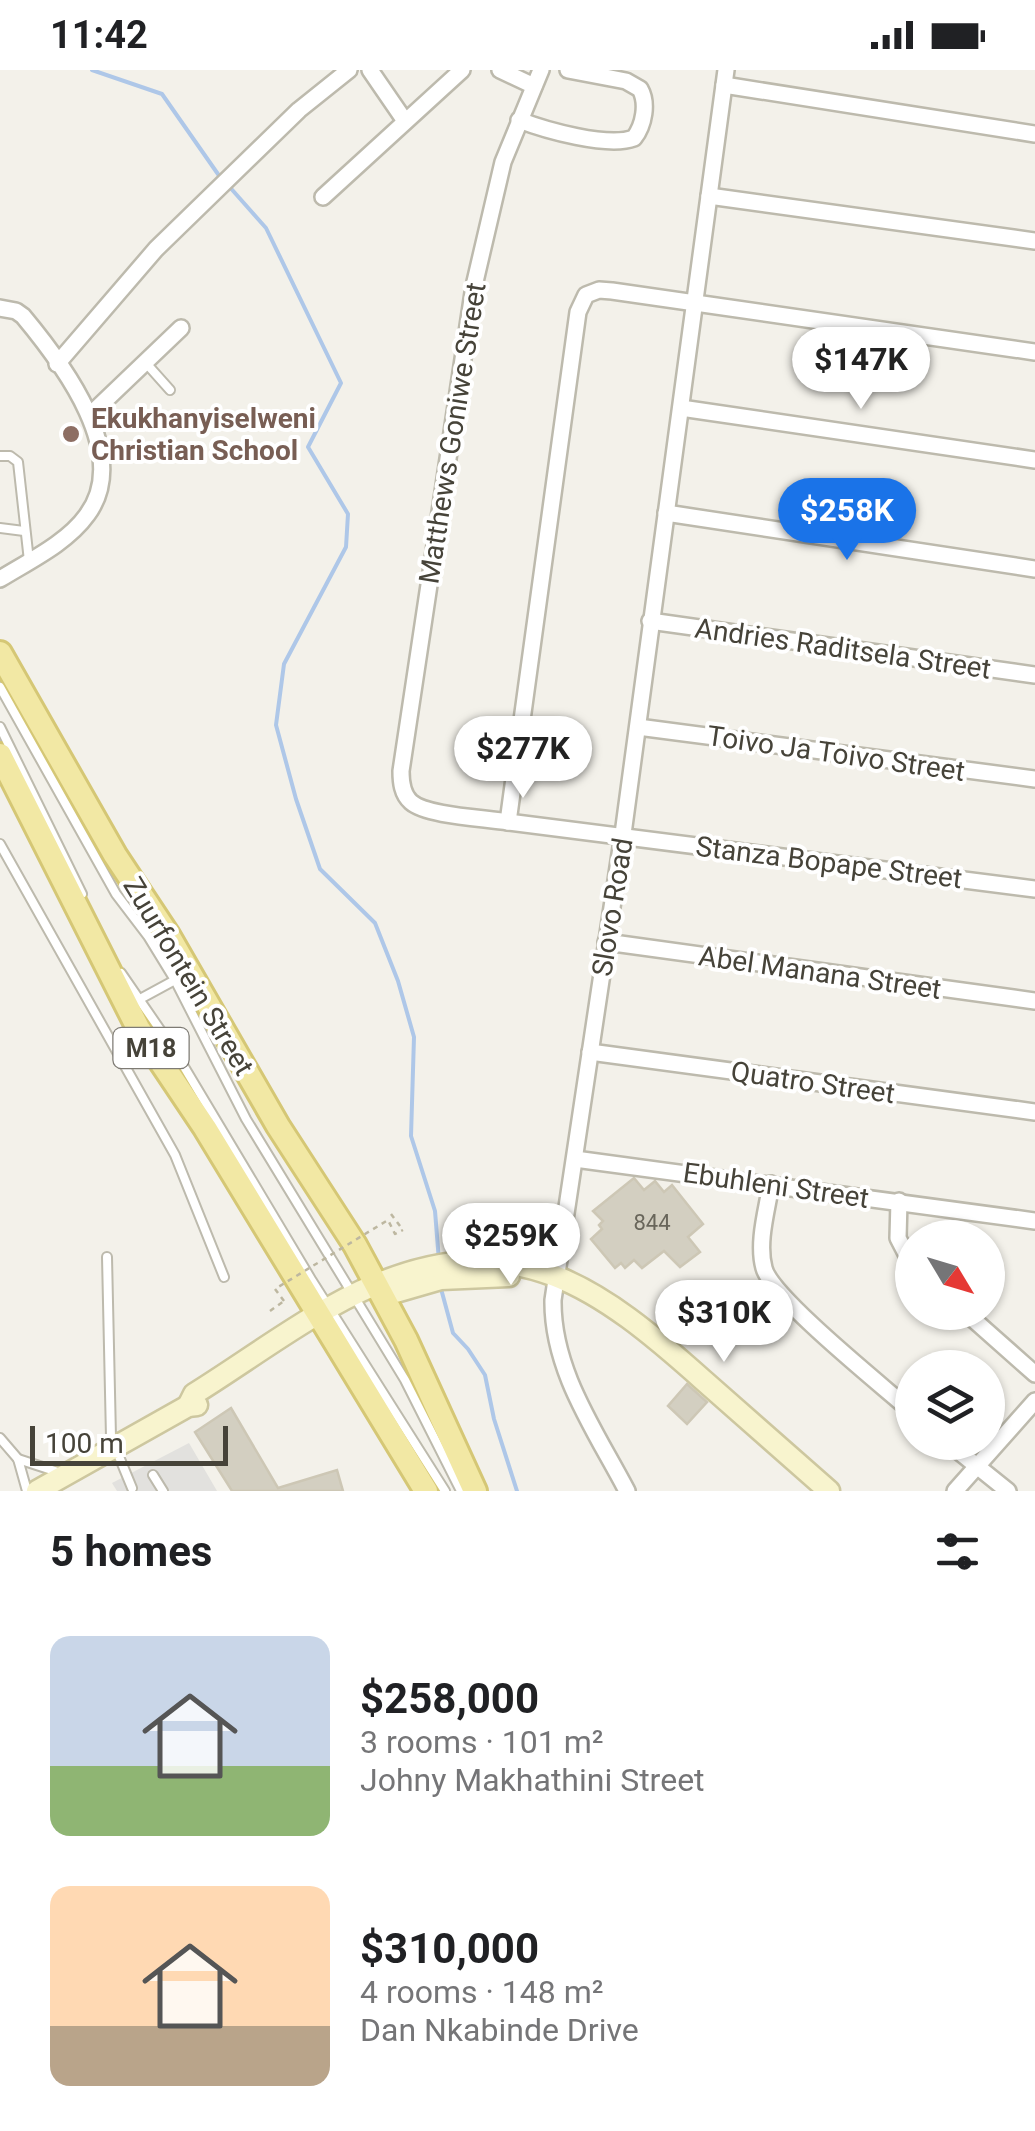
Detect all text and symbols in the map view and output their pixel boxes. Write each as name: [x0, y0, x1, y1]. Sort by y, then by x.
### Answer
text: 11:42: [50, 13, 148, 57]
street label: Matthews Goniwe Street: [412, 280, 493, 586]
pin: $147K: [791, 327, 931, 412]
text: $147K: [814, 340, 908, 378]
place label: Ekukhanyiselweni Christian School: [91, 402, 316, 467]
marker: Ekukhanyiselweni Christian School: [60, 423, 82, 445]
pin: $258K: [777, 478, 917, 563]
text: $258K: [800, 491, 894, 529]
street label: Andries Raditsela Street: [693, 611, 993, 686]
pin: $277K: [453, 716, 593, 801]
street label: Toivo Ja Toivo Street: [705, 719, 967, 788]
text: $277K: [476, 729, 570, 767]
street label: Stanza Bopape Street: [694, 830, 964, 895]
street label: Slovo Road: [585, 835, 640, 979]
street label: Zuurfontein Street: [116, 871, 261, 1081]
street label: Abel Manana Street: [697, 939, 943, 1006]
road number: M18: [114, 1028, 188, 1068]
street label: Quatro Street: [729, 1055, 897, 1110]
street label: Ebuhleni Street: [681, 1156, 871, 1215]
pin: $259K: [441, 1203, 581, 1288]
house number: 844: [633, 1210, 671, 1235]
text: $259K: [464, 1216, 558, 1254]
north arrow: [895, 1220, 1005, 1330]
map controls: [895, 1220, 1005, 1460]
pin: $310K: [654, 1280, 794, 1365]
text: $310K: [677, 1293, 771, 1331]
button: layers: [895, 1350, 1005, 1460]
scale bar: [30, 1421, 228, 1466]
text: 100 m: [45, 1427, 124, 1460]
icon: filters: [930, 1524, 985, 1579]
text: 5 homes: [50, 1527, 212, 1576]
text: $258,000: [360, 1674, 539, 1723]
icon: home: [130, 1676, 250, 1796]
text: 3 rooms · 101 m²: [360, 1723, 603, 1761]
text: Johny Makhathini Street: [360, 1761, 705, 1799]
text: $310,000: [360, 1924, 539, 1973]
icon: home: [130, 1926, 250, 2046]
text: 4 rooms · 148 m²: [360, 1973, 603, 2011]
text: Dan Nkabinde Drive: [360, 2011, 639, 2049]

